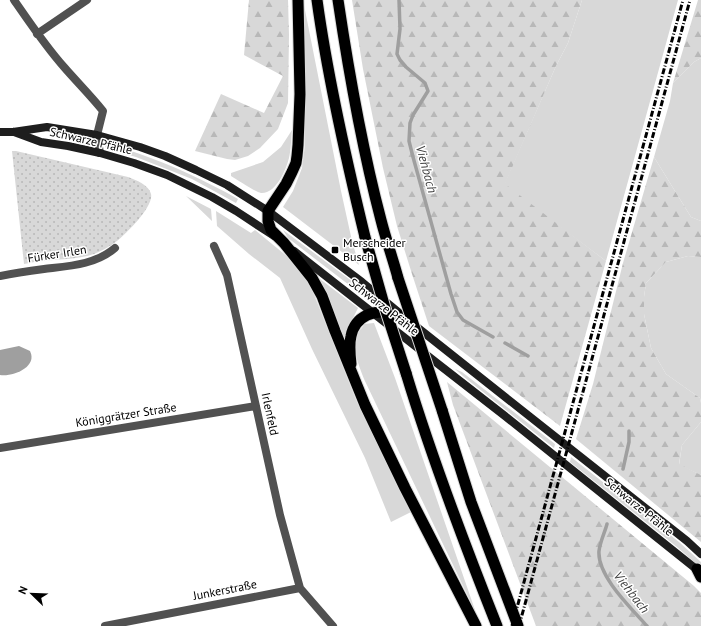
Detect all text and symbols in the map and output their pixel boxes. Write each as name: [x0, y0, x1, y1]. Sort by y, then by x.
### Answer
street label: Schwarze Pfähle: [48, 124, 134, 157]
water label: Viehbach: [412, 143, 441, 195]
place label: Merscheider Busch: [343, 235, 406, 264]
street label: Fürker Irlen: [26, 241, 87, 266]
marker: Merscheider Busch: [330, 245, 340, 255]
street label: Schwarze Pfähle: [346, 275, 422, 338]
street label: Irlenfeld: [259, 391, 282, 437]
street label: Königgrätzer Straße: [74, 399, 178, 430]
street label: Schwarze Pfähle: [602, 474, 677, 539]
water label: Viehbach: [610, 568, 653, 617]
north arrow: [12, 574, 52, 614]
street label: Junkerstraße: [191, 576, 258, 603]
text: N: [15, 584, 31, 596]

